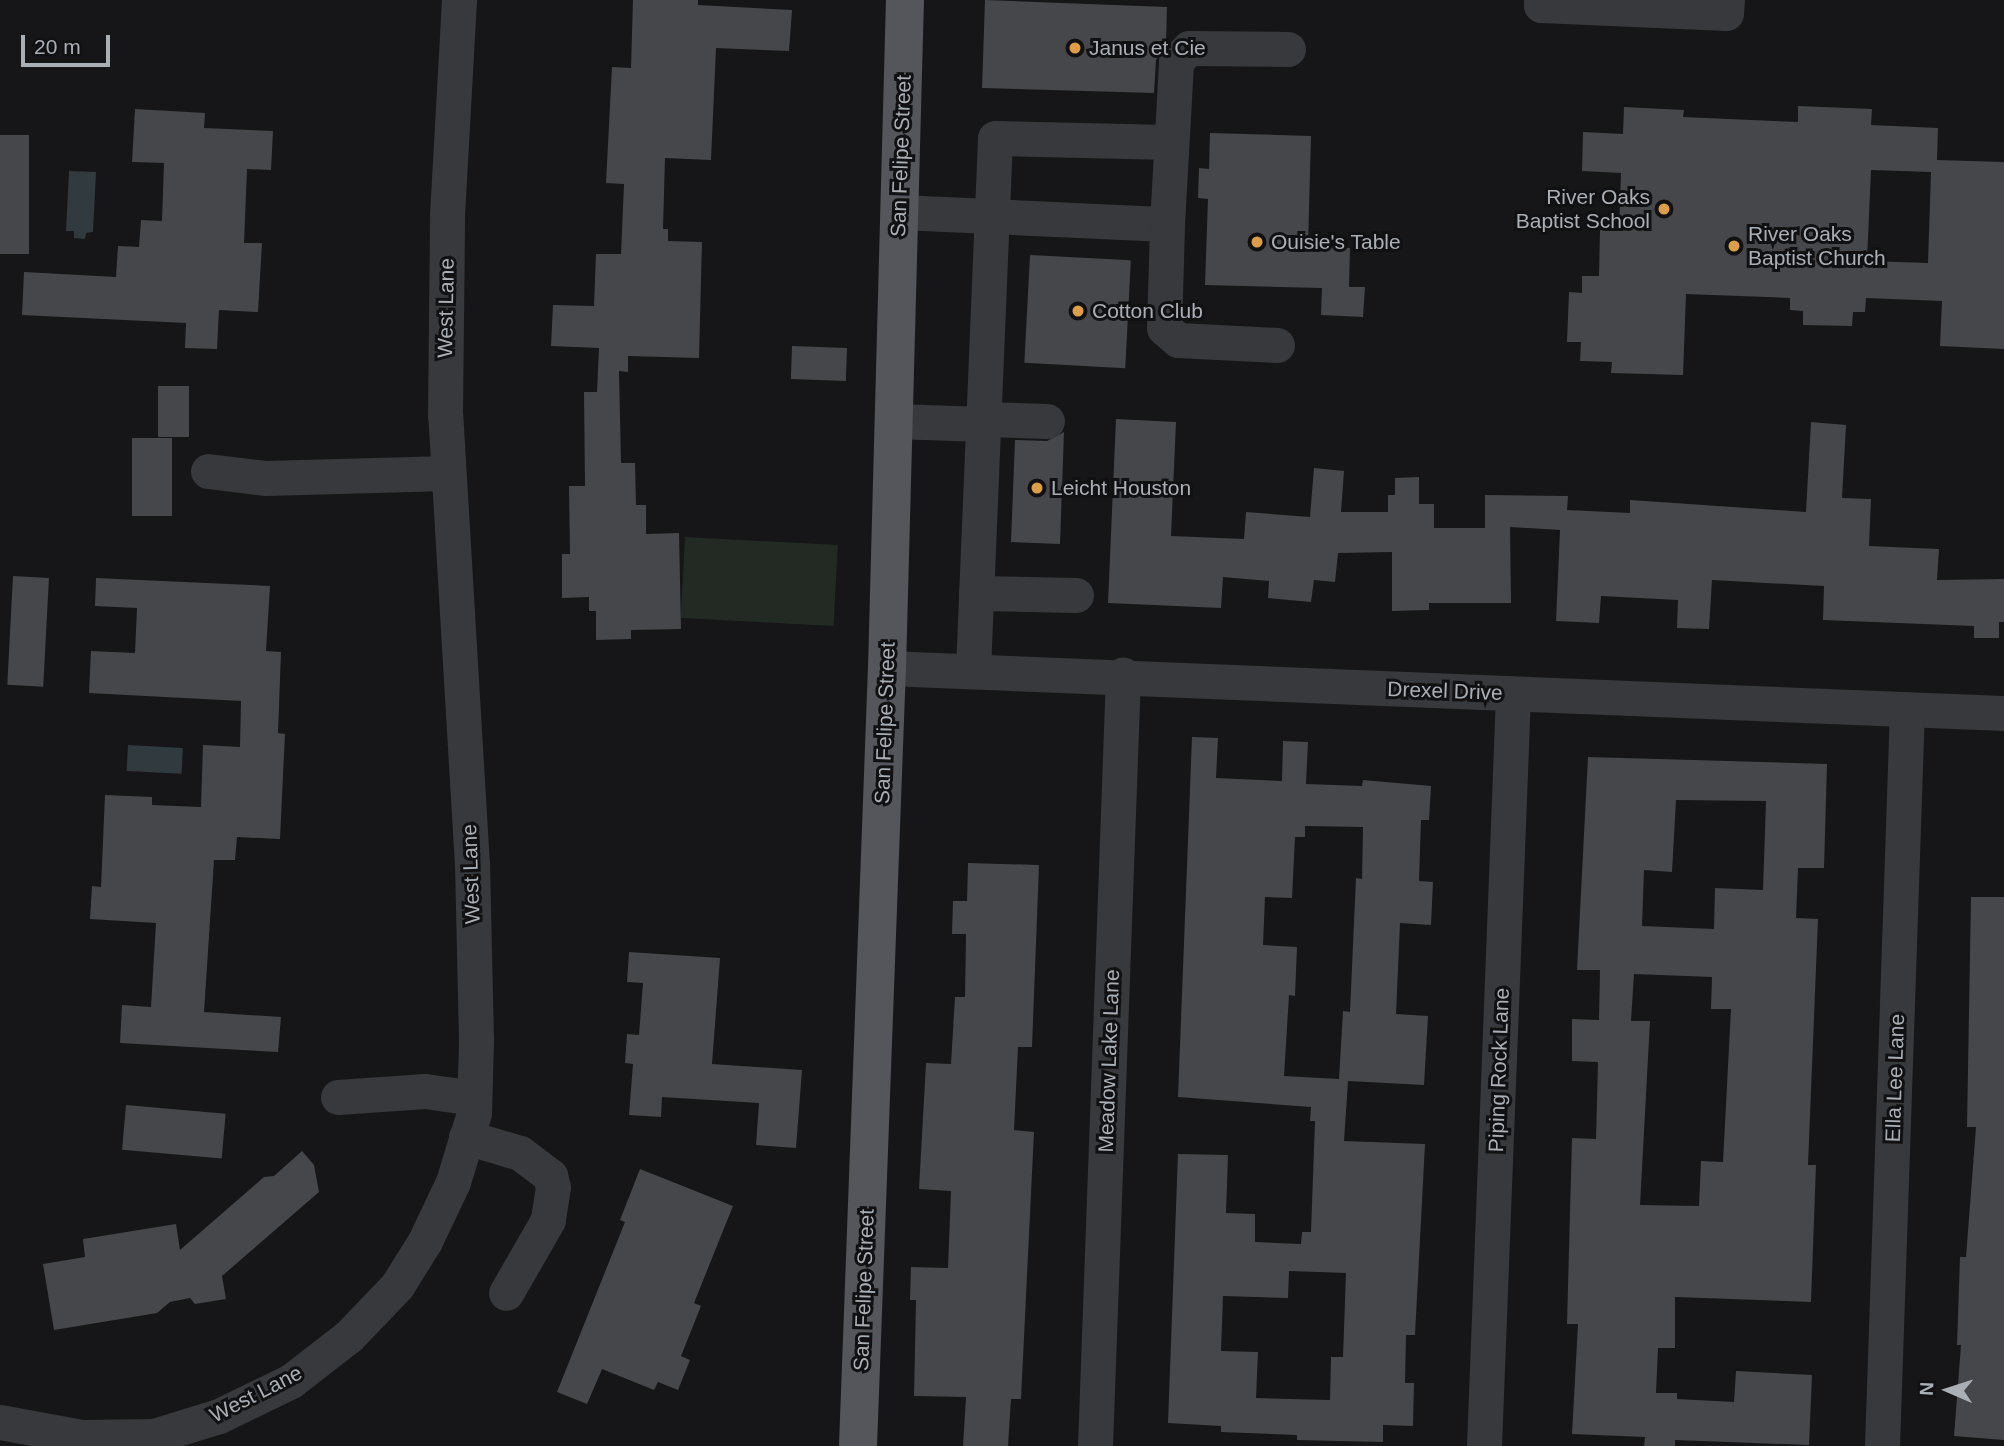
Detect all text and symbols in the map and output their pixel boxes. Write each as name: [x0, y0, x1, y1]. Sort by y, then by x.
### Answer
scale bar: [24, 21, 114, 65]
text: 20 m: [34, 35, 81, 58]
place label: Janus et Cie: [1089, 35, 1206, 61]
marker: Janus et Cie: [1067, 40, 1083, 56]
street label: San Felipe Street: [886, 74, 916, 238]
place label: River Oaks Baptist School: [1516, 184, 1650, 234]
marker: River Oaks Baptist School: [1656, 201, 1672, 217]
place label: River Oaks Baptist Church: [1748, 221, 1886, 271]
place label: Ouisie's Table: [1271, 229, 1401, 255]
marker: Ouisie's Table: [1249, 234, 1265, 250]
marker: River Oaks Baptist Church: [1726, 238, 1742, 254]
street label: West Lane: [433, 258, 459, 358]
place label: Cotton Club: [1092, 298, 1203, 324]
marker: Cotton Club: [1070, 303, 1086, 319]
place label: Leicht Houston: [1051, 475, 1191, 501]
marker: Leicht Houston: [1029, 480, 1045, 496]
street label: San Felipe Street: [870, 641, 900, 805]
street label: Drexel Drive: [1387, 676, 1503, 706]
street label: West Lane: [457, 824, 485, 924]
street label: Meadow Lake Lane: [1093, 969, 1125, 1153]
street label: Piping Rock Lane: [1484, 987, 1514, 1153]
street label: Ella Lee Lane: [1880, 1013, 1910, 1143]
street label: San Felipe Street: [849, 1208, 879, 1372]
north arrow: [1913, 1355, 1983, 1425]
street label: West Lane: [206, 1360, 306, 1428]
text: N: [1916, 1381, 1937, 1396]

